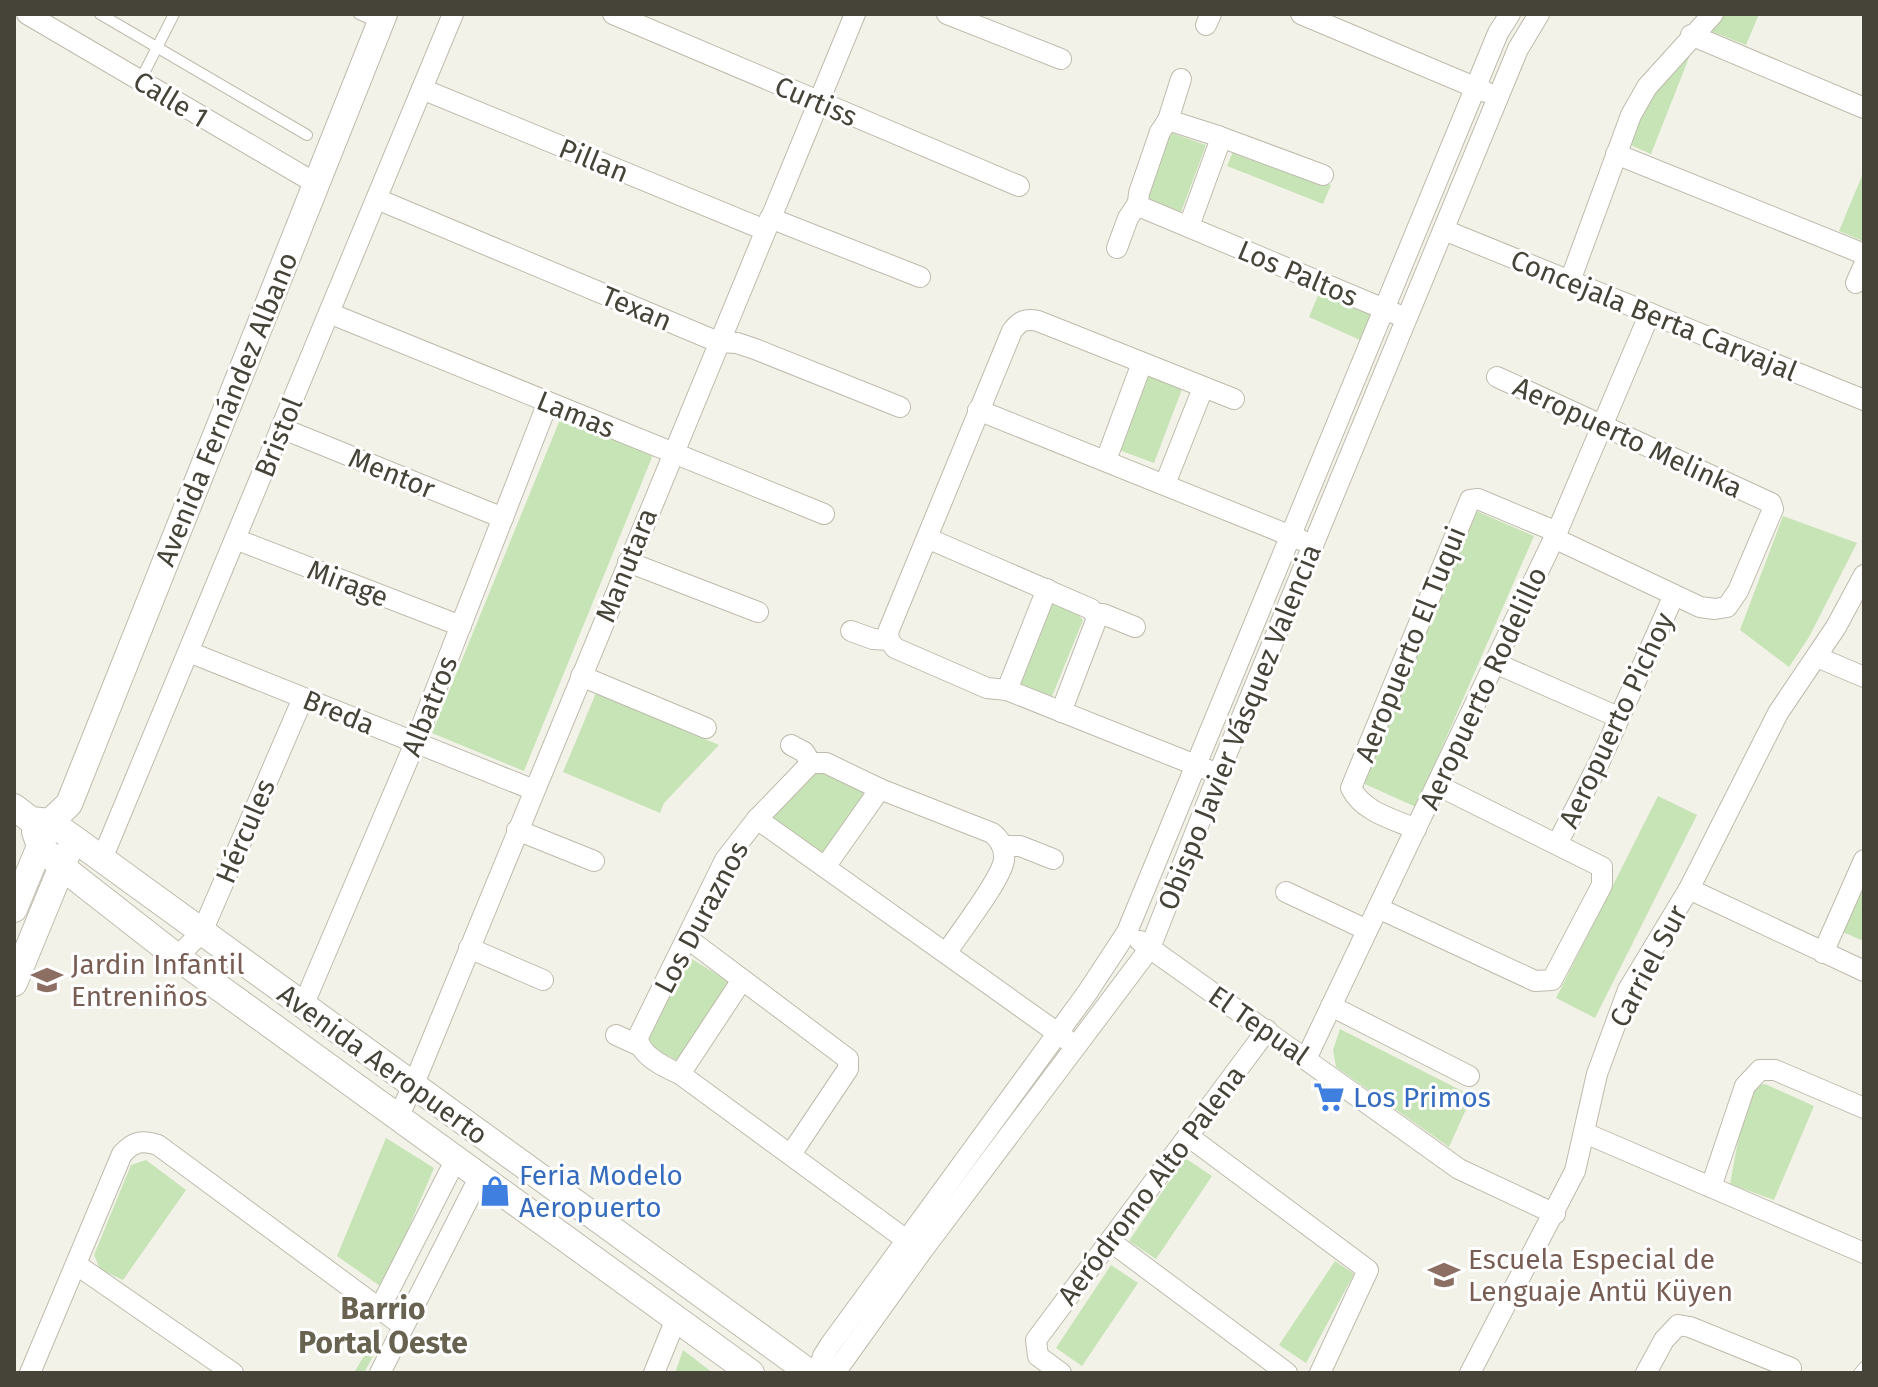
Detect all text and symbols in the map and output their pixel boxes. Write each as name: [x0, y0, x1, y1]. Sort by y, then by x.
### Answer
street label: Calle 1: [127, 64, 214, 135]
street label: Curtiss: [770, 69, 862, 133]
street label: Pillan: [554, 132, 633, 189]
street label: Los Paltos: [1233, 233, 1363, 313]
street label: Concejala Berta Carvajal: [1506, 243, 1802, 388]
street label: Avenida Fernández Albano: [148, 247, 305, 571]
street label: Texan: [597, 279, 677, 338]
street label: Aeropuerto Melinka: [1508, 370, 1747, 505]
street label: Lamas: [532, 384, 620, 445]
street label: Bristol: [248, 392, 309, 482]
street label: Mentor: [344, 441, 440, 506]
street label: Manutara: [589, 503, 664, 627]
street label: Aeropuerto El Tuqui: [1348, 522, 1473, 767]
street label: Obispo Javier Vásquez Valencia: [1151, 539, 1328, 915]
street label: Mirage: [303, 553, 393, 614]
street label: Aeropuerto Rodelillo: [1413, 562, 1554, 815]
street label: Aeropuerto Pichoy: [1552, 607, 1681, 833]
street label: Albatros: [394, 651, 464, 761]
street label: Breda: [298, 683, 379, 742]
street label: Hércules: [209, 774, 282, 888]
street label: Los Duraznos: [648, 836, 755, 999]
street label: Carriel Sur: [1603, 899, 1694, 1033]
place label: Jardin Infantil Entreniños: [71, 948, 245, 1013]
school or university icon: Jardin Infantil Entreniños: [30, 963, 64, 997]
street label: Avenida Aeropuerto: [271, 977, 494, 1152]
street label: El Tepual: [1202, 979, 1315, 1072]
street label: Aeródromo Alto Palena: [1051, 1059, 1252, 1311]
supermarket icon: Los Primos: [1312, 1080, 1346, 1114]
place label: Los Primos: [1353, 1081, 1491, 1114]
place label: Feria Modelo Aeropuerto: [519, 1159, 683, 1224]
shop icon: Feria Modelo Aeropuerto: [478, 1174, 512, 1208]
place label: Escuela Especial de Lenguaje Antü Küyen: [1468, 1243, 1733, 1308]
school or university icon: Escuela Especial de Lenguaje Antü Küyen: [1427, 1258, 1461, 1292]
district label: Barrio Portal Oeste: [298, 1291, 468, 1361]

